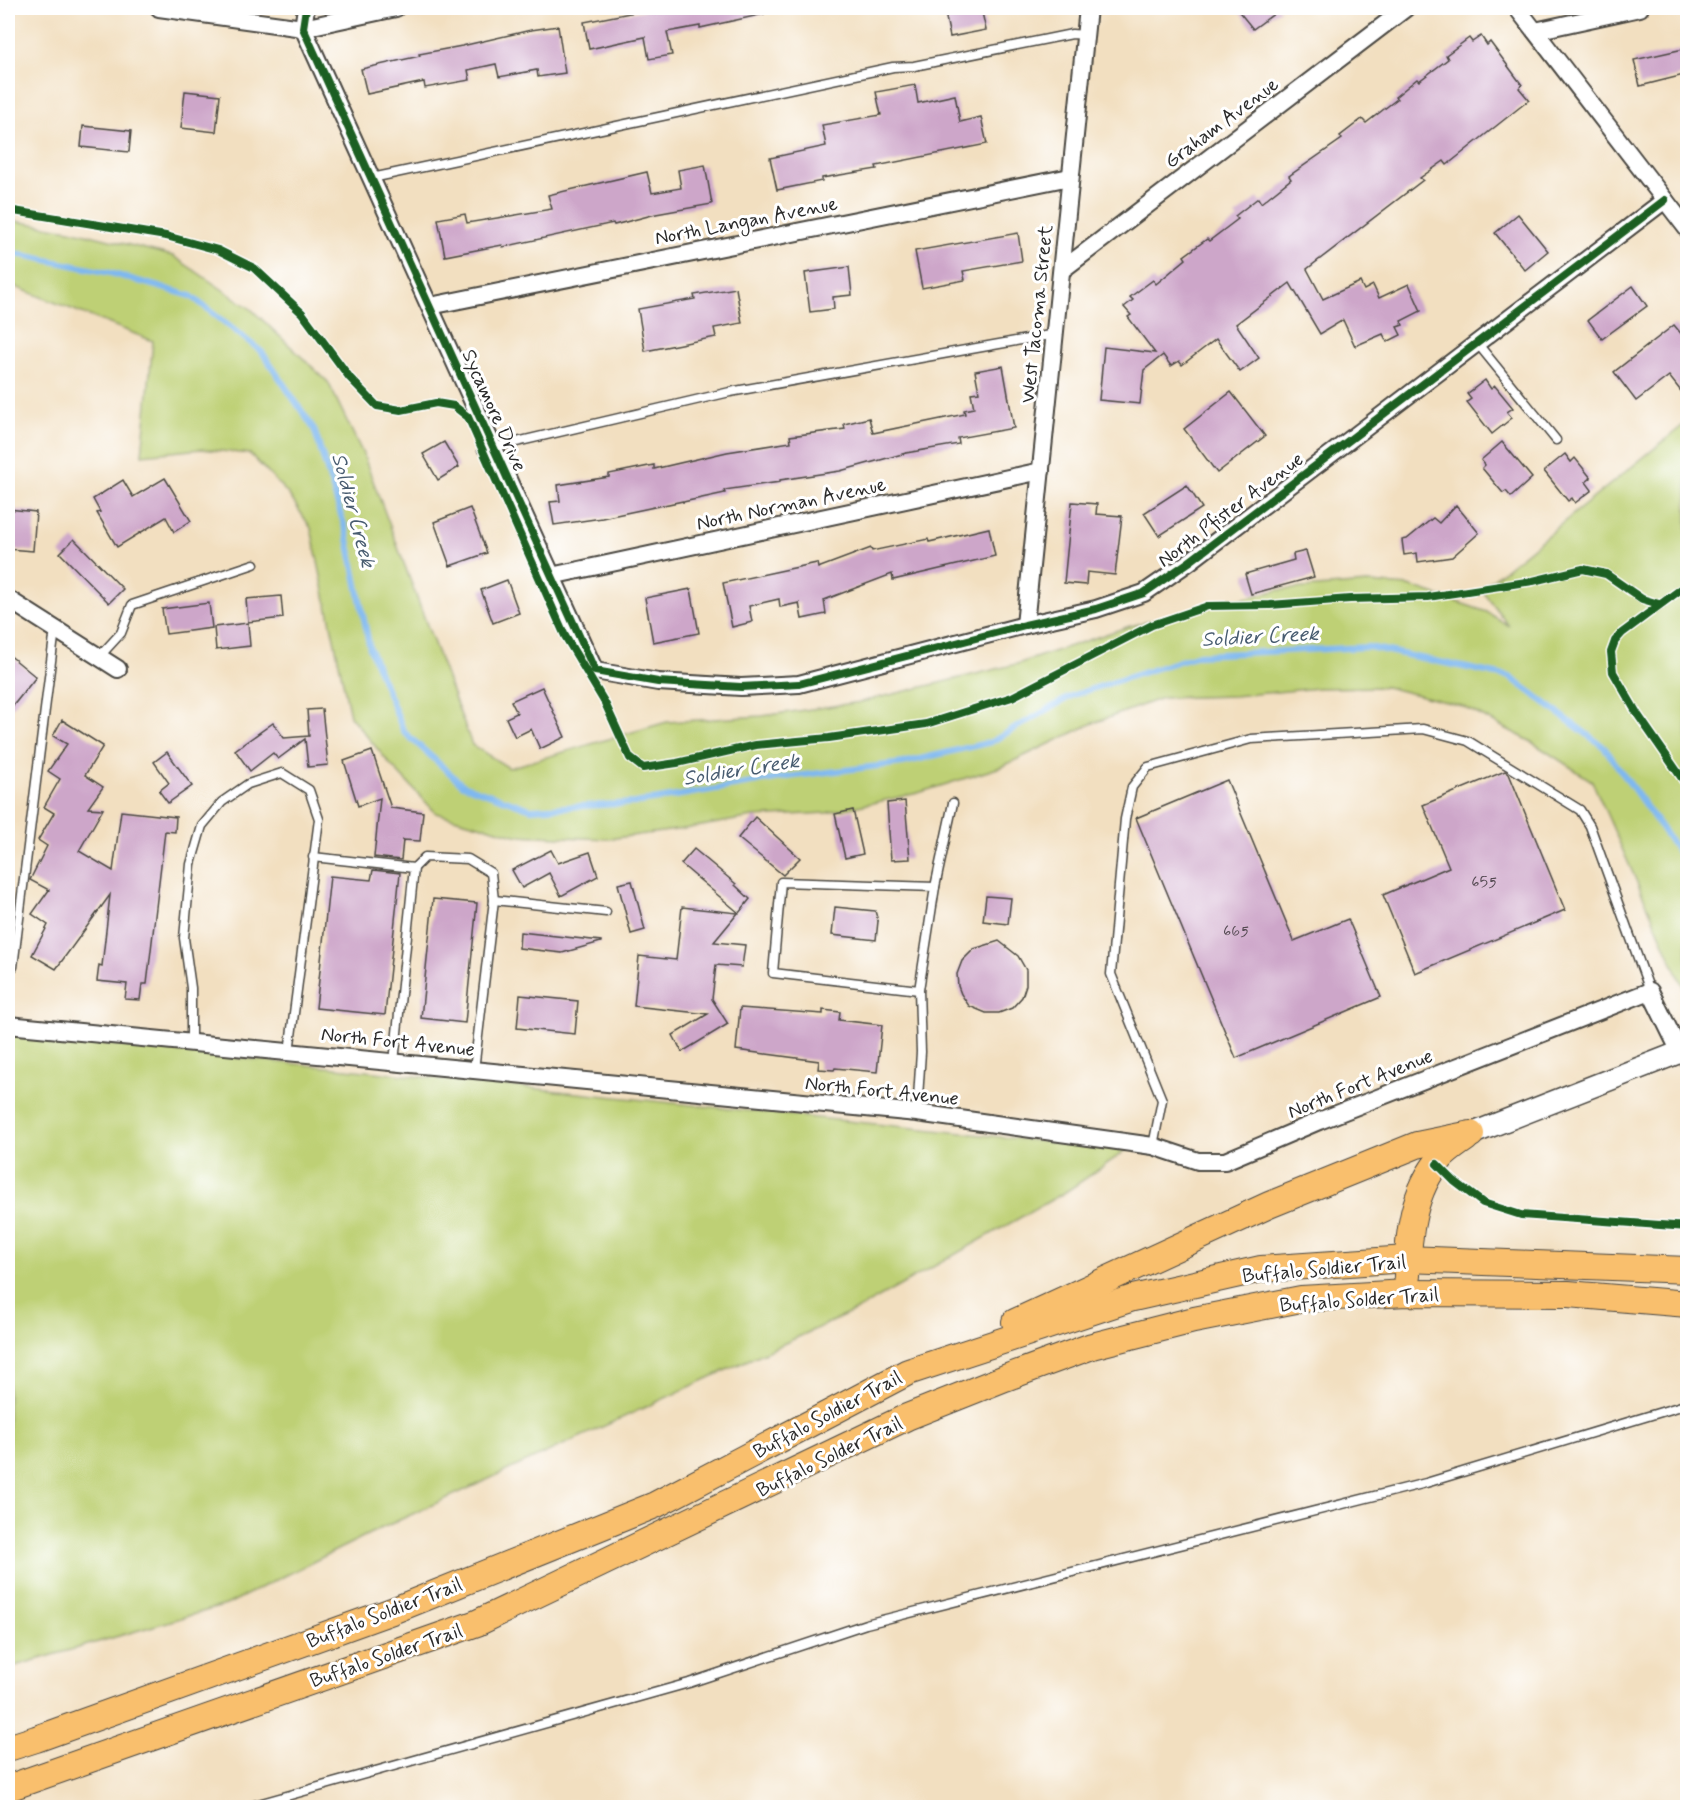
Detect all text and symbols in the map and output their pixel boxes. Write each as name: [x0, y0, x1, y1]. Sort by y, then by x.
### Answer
street label: Graham Avenue: [1159, 71, 1285, 175]
street label: North Langan Avenue: [653, 191, 840, 253]
street label: West Tacoma Street: [1015, 223, 1060, 405]
street label: Sycamore Drive: [455, 345, 533, 476]
street label: North Pfister Avenue: [1152, 446, 1310, 574]
water label: Soldier Creek: [324, 450, 382, 572]
street label: North Norman Avenue: [694, 471, 889, 538]
water label: Soldier Creek: [1201, 620, 1321, 654]
water label: Soldier Creek: [681, 747, 803, 793]
house number: 655: [1471, 872, 1497, 893]
house number: 665: [1223, 921, 1249, 942]
street label: North Fort Avenue: [320, 1021, 476, 1064]
street label: North Fort Avenue: [1284, 1043, 1437, 1126]
street label: North Fort Avenue: [804, 1070, 960, 1113]
street label: Buffalo Soldier Trail: [1241, 1249, 1407, 1290]
street label: Buffalo Solder Trail: [1279, 1281, 1440, 1320]
street label: Buffalo Soldier Trail: [749, 1365, 907, 1466]
street label: Buffalo Solder Trail: [752, 1410, 907, 1504]
street label: Buffalo Soldier Trail: [303, 1571, 466, 1655]
street label: Buffalo Solder Trail: [307, 1618, 466, 1695]

